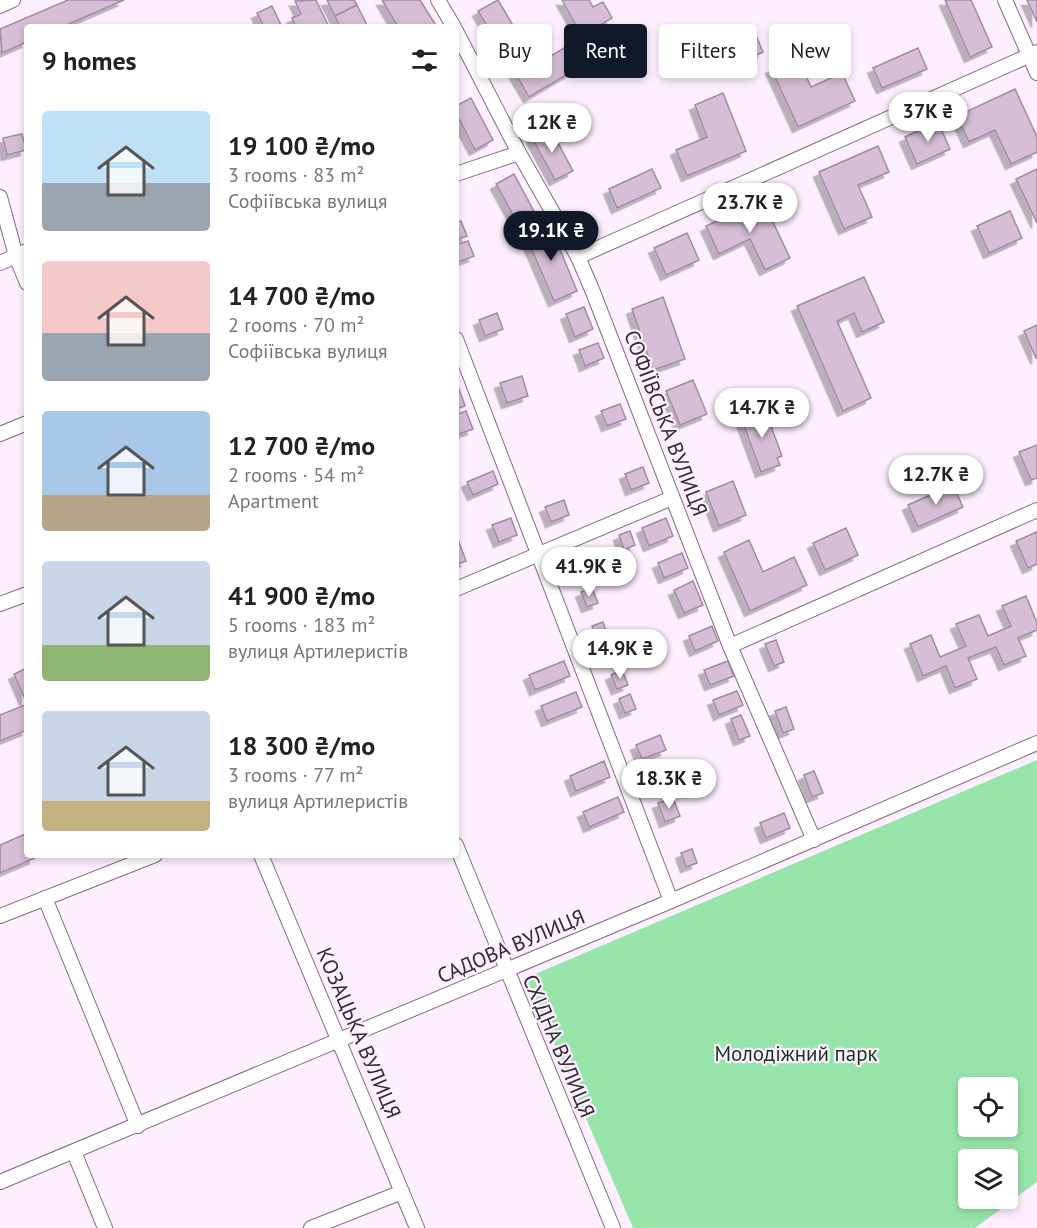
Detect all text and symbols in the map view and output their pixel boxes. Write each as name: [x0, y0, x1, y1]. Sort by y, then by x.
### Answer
chip: Buy: [477, 24, 552, 78]
chip: Rent: [564, 24, 647, 78]
chip: Filters: [659, 24, 757, 78]
chip: New: [769, 24, 851, 78]
text: 9 homes: [42, 44, 137, 77]
icon: filters: [408, 44, 441, 77]
pin: 37K ₴: [886, 92, 970, 143]
text: 37K ₴: [903, 98, 953, 124]
pin: 12K ₴: [510, 103, 594, 154]
text: 12K ₴: [527, 109, 577, 135]
text: 19 100 ₴/mo: [228, 129, 375, 162]
icon: home: [90, 135, 162, 207]
text: 3 rooms · 83 m²: [228, 162, 364, 188]
pin: 23.7K ₴: [695, 183, 805, 234]
text: Софіївська вулиця: [228, 188, 388, 214]
text: 23.7K ₴: [716, 189, 784, 215]
pin: 19.1K ₴: [496, 211, 606, 262]
text: 19.1K ₴: [517, 217, 585, 243]
text: 14 700 ₴/mo: [228, 279, 375, 312]
icon: home: [90, 285, 162, 357]
text: 2 rooms · 70 m²: [228, 312, 364, 338]
street label: СОФІЇВСЬКА ВУЛИЦЯ: [618, 326, 714, 520]
text: Софіївська вулиця: [228, 338, 388, 364]
pin: 14.7K ₴: [707, 388, 817, 439]
text: 14.7K ₴: [728, 394, 796, 420]
text: 12 700 ₴/mo: [228, 429, 375, 462]
icon: home: [90, 435, 162, 507]
pin: 12.7K ₴: [881, 455, 991, 506]
text: 12.7K ₴: [902, 461, 970, 487]
text: 2 rooms · 54 m²: [228, 462, 364, 488]
text: Apartment: [228, 488, 319, 514]
pin: 41.9K ₴: [534, 547, 644, 598]
text: 41.9K ₴: [555, 553, 623, 579]
text: 41 900 ₴/mo: [228, 579, 375, 612]
icon: home: [90, 585, 162, 657]
text: 5 rooms · 183 m²: [228, 612, 375, 638]
pin: 14.9K ₴: [565, 629, 675, 680]
text: 14.9K ₴: [586, 635, 654, 661]
text: вулиця Артилеристів: [228, 638, 408, 664]
text: 18 300 ₴/mo: [228, 729, 375, 762]
icon: home: [90, 735, 162, 807]
pin: 18.3K ₴: [614, 759, 724, 810]
text: 3 rooms · 77 m²: [228, 762, 363, 788]
text: 18.3K ₴: [635, 765, 703, 791]
text: вулиця Артилеристів: [228, 788, 408, 814]
street label: САДОВА ВУЛИЦЯ: [433, 903, 589, 989]
street label: КОЗАЦЬКА ВУЛИЦЯ: [311, 943, 407, 1123]
street label: СХІДНА ВУЛИЦЯ: [517, 970, 601, 1122]
park label: Молодіжний парк: [714, 1040, 878, 1067]
map controls: [958, 1077, 1018, 1209]
button: locate: [958, 1077, 1018, 1137]
button: layers: [958, 1149, 1018, 1209]

